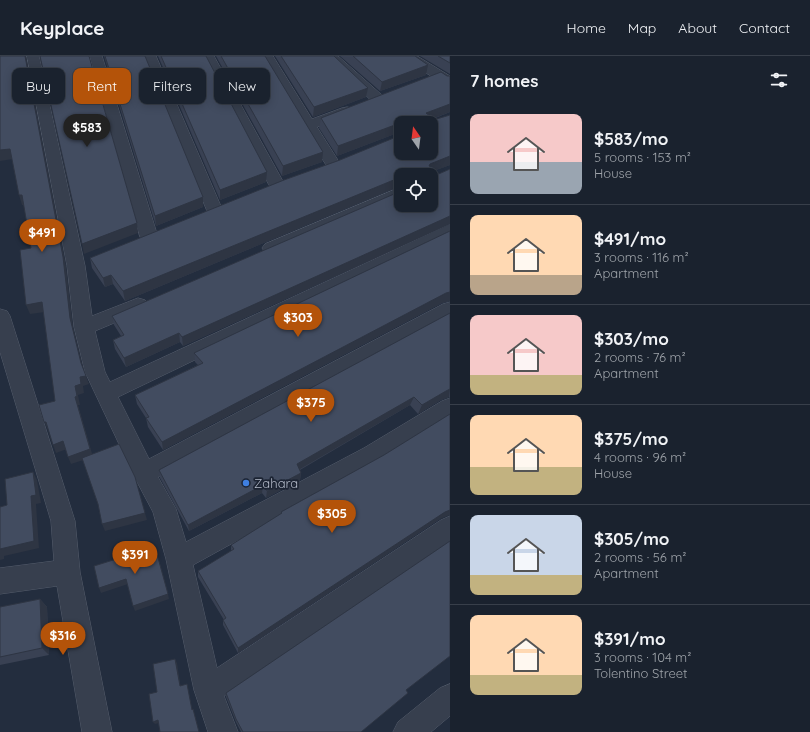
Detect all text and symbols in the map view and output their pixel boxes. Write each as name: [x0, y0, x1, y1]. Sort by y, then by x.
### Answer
text: Keyplace: [20, 16, 104, 40]
text: Home: [567, 19, 606, 37]
text: Map: [628, 19, 656, 37]
text: About: [678, 19, 717, 37]
text: Contact: [739, 19, 790, 37]
chip: Buy: [12, 68, 65, 104]
chip: Rent: [73, 68, 131, 104]
chip: Filters: [139, 68, 206, 104]
chip: New: [214, 68, 270, 104]
icon: filters: [768, 69, 790, 91]
text: 7 homes: [470, 70, 539, 91]
pin: $583: [63, 114, 111, 148]
north arrow: [394, 116, 438, 160]
map controls: [394, 116, 438, 212]
text: $583: [72, 119, 102, 135]
text: $583/mo: [594, 128, 668, 149]
icon: home: [502, 130, 550, 178]
text: 5 rooms · 153 m²: [594, 149, 691, 165]
text: House: [594, 165, 632, 181]
button: locate: [394, 168, 438, 212]
pin: $491: [18, 219, 66, 253]
text: $491: [28, 224, 56, 240]
text: $491/mo: [594, 228, 666, 249]
icon: home: [502, 231, 550, 279]
text: 3 rooms · 116 m²: [594, 249, 689, 265]
text: Apartment: [594, 265, 659, 281]
pin: $303: [274, 304, 322, 338]
text: $303: [283, 309, 313, 325]
text: $303/mo: [594, 328, 669, 349]
icon: home: [502, 331, 550, 379]
text: 2 rooms · 76 m²: [594, 349, 686, 365]
text: Apartment: [594, 365, 659, 381]
pin: $375: [287, 389, 335, 423]
text: $375: [296, 394, 326, 410]
text: $375/mo: [594, 428, 668, 449]
icon: home: [502, 431, 550, 479]
text: 4 rooms · 96 m²: [594, 449, 686, 465]
text: House: [594, 465, 632, 481]
place label: Zahara: [254, 475, 298, 491]
marker: Zahara: [241, 478, 251, 488]
pin: $305: [308, 500, 356, 534]
text: $305: [317, 505, 347, 521]
text: $305/mo: [594, 528, 669, 549]
icon: home: [502, 531, 550, 579]
pin: $391: [111, 541, 159, 575]
text: $391: [121, 546, 149, 562]
text: 2 rooms · 56 m²: [594, 549, 686, 565]
text: Apartment: [594, 565, 659, 581]
pin: $316: [39, 622, 87, 656]
text: $316: [50, 627, 77, 643]
text: $391/mo: [594, 628, 666, 649]
icon: home: [502, 631, 550, 679]
text: 3 rooms · 104 m²: [594, 649, 691, 665]
text: Tolentino Street: [594, 665, 688, 681]

